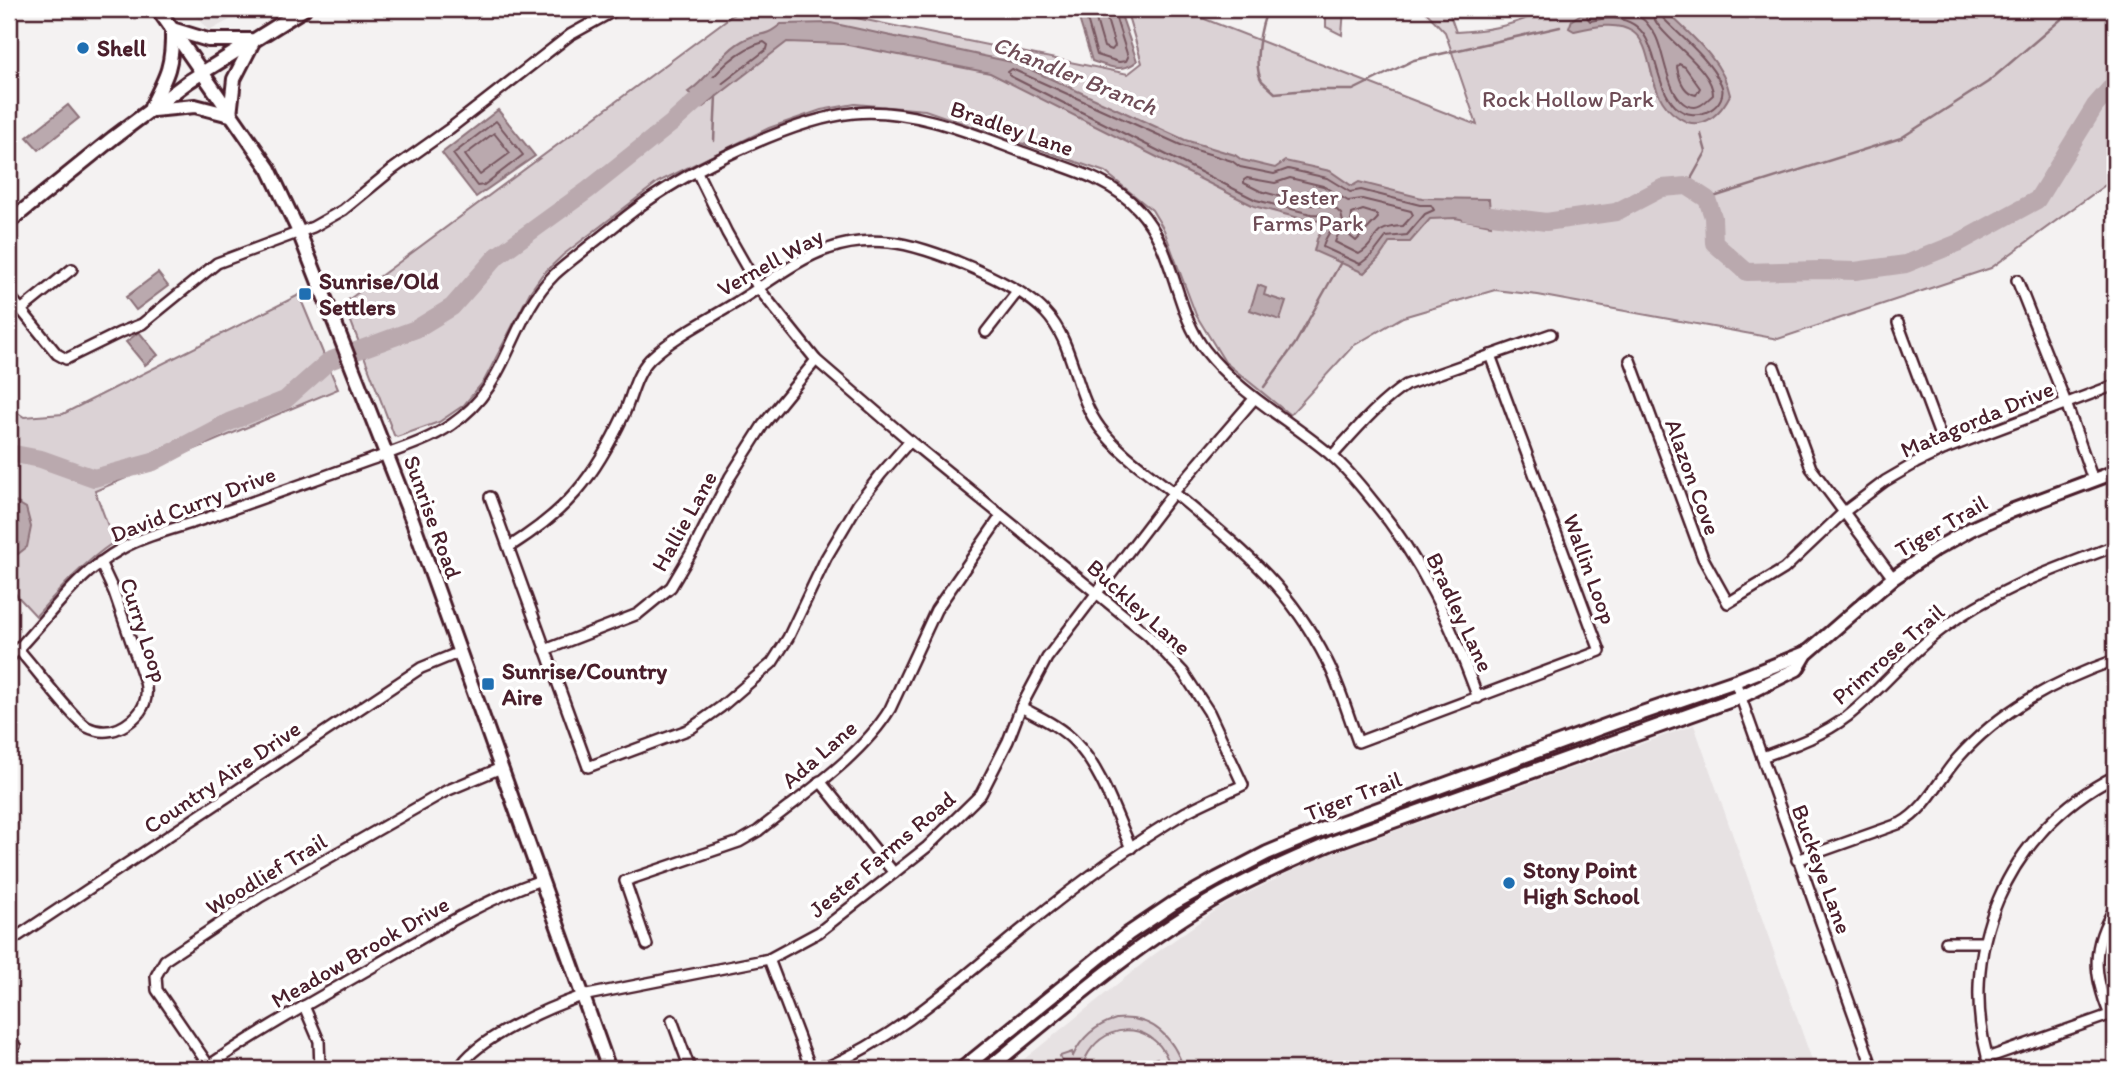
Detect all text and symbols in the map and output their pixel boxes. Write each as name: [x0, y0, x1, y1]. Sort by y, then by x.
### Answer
water label: Chandler Branch: [989, 29, 1161, 121]
place label: Shell: [97, 34, 147, 62]
marker: Shell: [75, 40, 91, 56]
park label: Rock Hollow Park: [1482, 85, 1654, 113]
street label: Bradley Lane: [947, 94, 1077, 162]
park label: Jester Farms Park: [1252, 183, 1364, 237]
street label: Vernell Way: [712, 221, 828, 302]
place label: Sunrise/Old Settlers: [319, 267, 440, 321]
marker: Sunrise/Old Settlers: [297, 286, 313, 302]
street label: Matagorda Drive: [1896, 374, 2058, 464]
street label: Alazon Cove: [1659, 415, 1727, 539]
street label: Sunrise Road: [398, 451, 468, 583]
street label: David Curry Drive: [106, 460, 280, 548]
street label: Hallie Lane: [645, 466, 723, 576]
street label: Tiger Trail: [1890, 488, 1992, 564]
street label: Wallin Loop: [1557, 510, 1623, 628]
street label: Bradley Lane: [1420, 548, 1500, 676]
street label: Buckley Lane: [1081, 553, 1197, 661]
street label: Curry Loop: [114, 574, 174, 686]
street label: Primrose Trail: [1826, 597, 1950, 710]
place label: Sunrise/Country Aire: [501, 657, 667, 711]
marker: Sunrise/Country Aire: [480, 676, 496, 692]
street label: Country Aire Drive: [138, 714, 306, 840]
street label: Ada Lane: [776, 714, 862, 794]
street label: Tiger Trail: [1300, 765, 1406, 827]
street label: Jester Farms Road: [803, 784, 961, 924]
street label: Buckeye Lane: [1786, 800, 1858, 938]
street label: Woodlief Trail: [200, 827, 332, 921]
place label: Stony Point High School: [1523, 856, 1640, 910]
marker: Stony Point High School: [1501, 875, 1517, 891]
street label: Meadow Brook Drive: [266, 890, 454, 1014]

